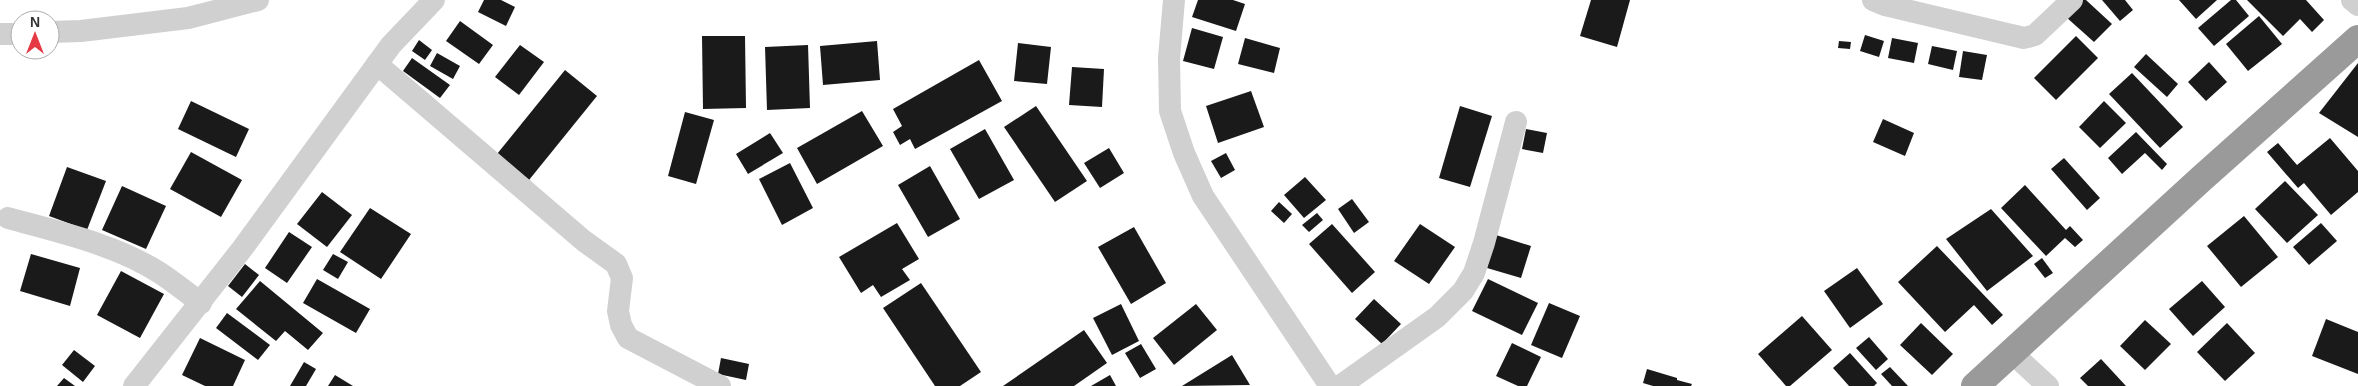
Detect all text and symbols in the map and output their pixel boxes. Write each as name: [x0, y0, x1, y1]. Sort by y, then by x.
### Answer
north arrow: [10, 10, 60, 60]
text: N: [30, 14, 40, 30]

